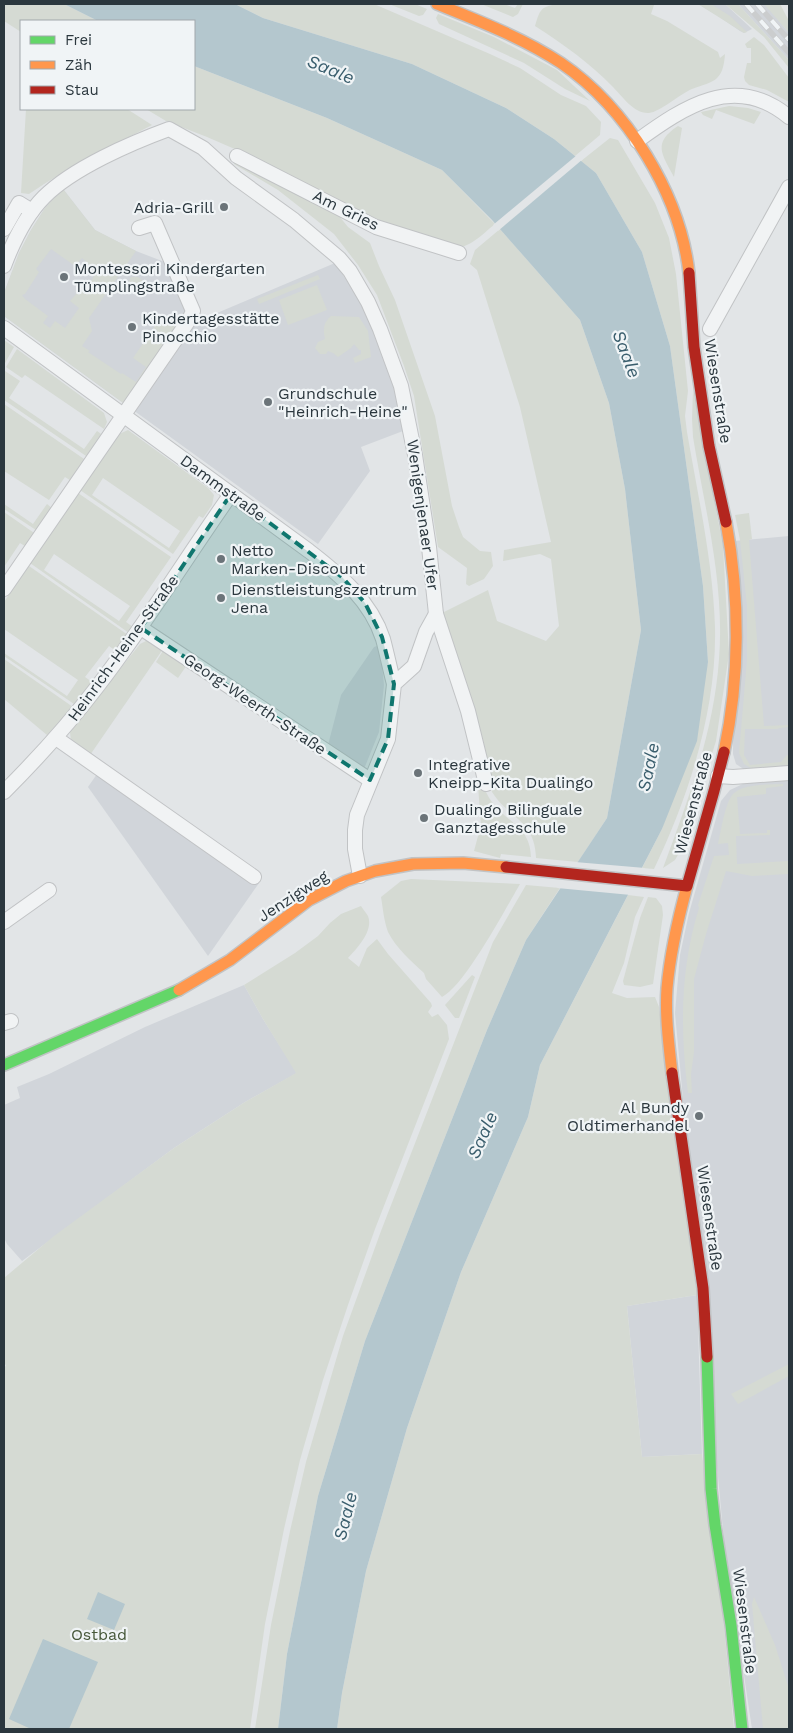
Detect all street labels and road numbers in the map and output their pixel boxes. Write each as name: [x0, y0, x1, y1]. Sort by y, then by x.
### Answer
street label: Am Gries: [310, 186, 382, 234]
street label: Wiesenstraße: [700, 337, 736, 445]
street label: Wenigenjenaer Ufer: [403, 438, 443, 592]
street label: Dammstraße: [177, 451, 269, 525]
street label: Heinrich-Heine-Straße: [64, 571, 182, 725]
street label: Georg-Weerth-Straße: [180, 649, 330, 759]
street label: Wiesenstraße: [670, 749, 716, 857]
street label: Jenzigweg: [254, 866, 332, 926]
street label: Wiesenstraße: [693, 1164, 727, 1272]
street label: Wiesenstraße: [729, 1567, 761, 1675]

